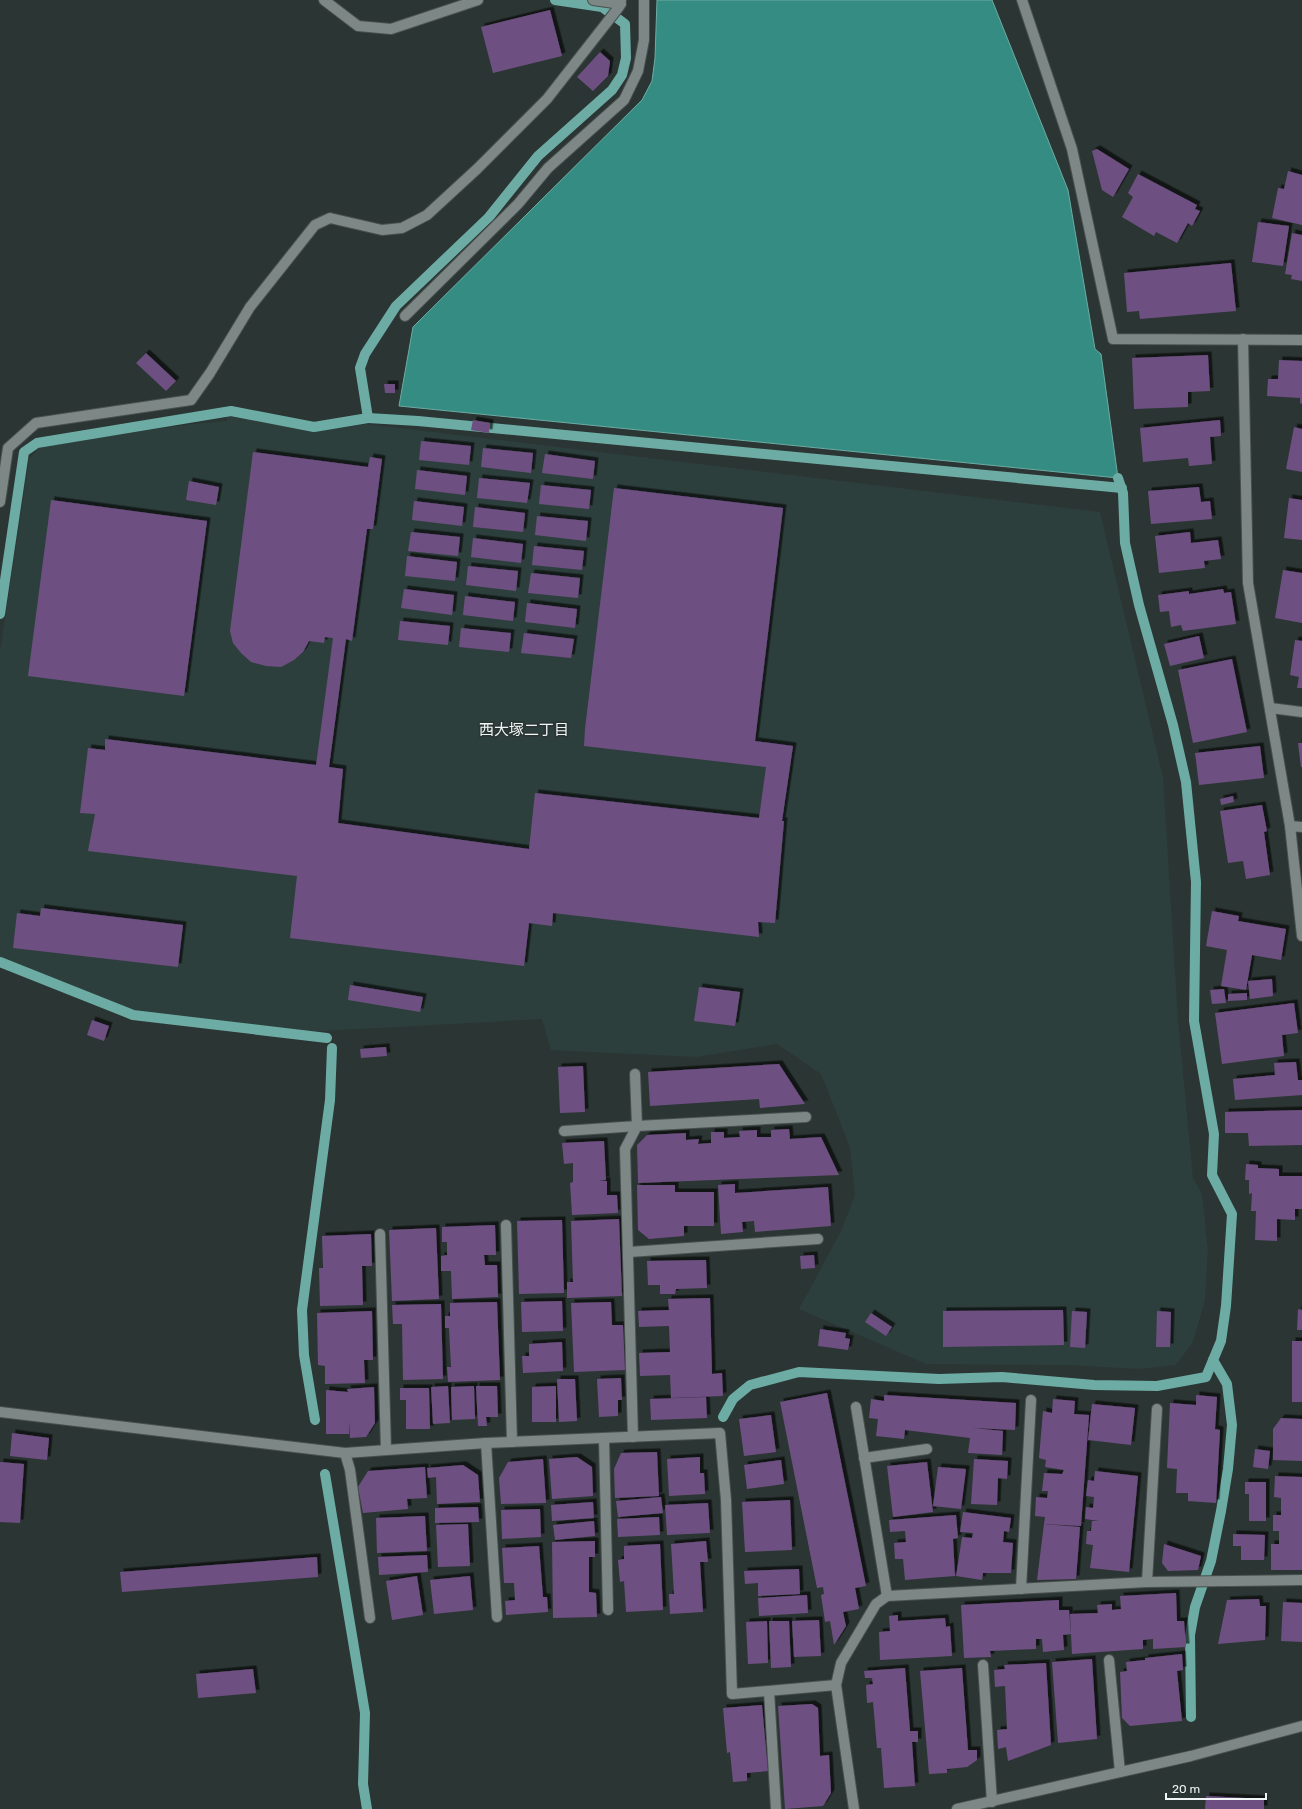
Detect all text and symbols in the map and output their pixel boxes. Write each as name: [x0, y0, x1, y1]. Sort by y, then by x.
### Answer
district label: 西大塚二丁目: [479, 721, 569, 739]
scale bar: [1166, 1775, 1266, 1801]
text: 20 m: [1172, 1782, 1200, 1796]

